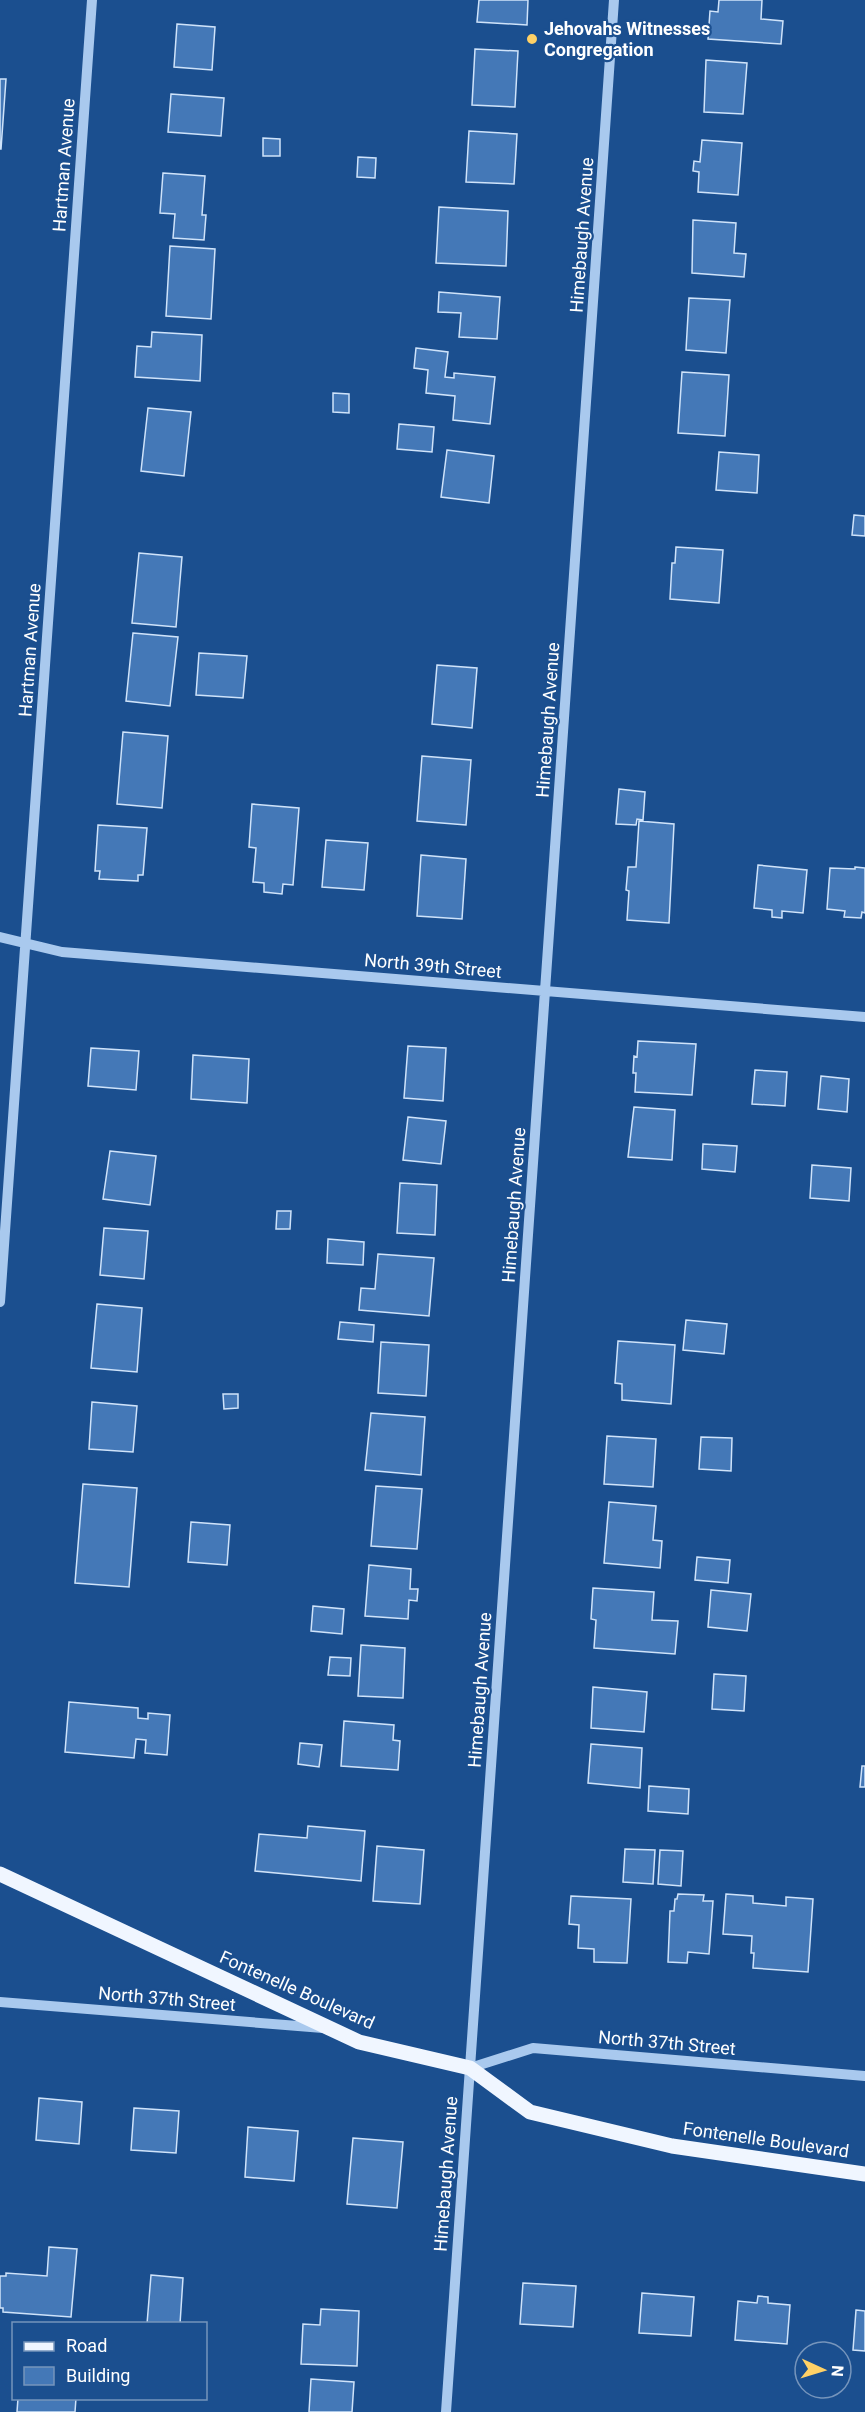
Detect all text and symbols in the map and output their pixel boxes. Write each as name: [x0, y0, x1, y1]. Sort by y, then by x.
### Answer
place label: Jehovahs Witnesses Congregation: [544, 18, 710, 60]
marker: Jehovahs Witnesses Congregation: [525, 32, 539, 46]
street label: Hartman Avenue: [48, 97, 79, 232]
street label: Himebaugh Avenue: [566, 157, 597, 313]
street label: Hartman Avenue: [14, 582, 45, 717]
street label: Himebaugh Avenue: [532, 642, 563, 798]
street label: North 39th Street: [363, 949, 503, 982]
street label: Himebaugh Avenue: [498, 1127, 529, 1283]
street label: Himebaugh Avenue: [464, 1612, 495, 1768]
street label: Fontenelle Boulevard: [217, 1946, 378, 2033]
street label: North 37th Street: [97, 1982, 237, 2015]
street label: North 37th Street: [597, 2026, 737, 2059]
street label: Himebaugh Avenue: [430, 2096, 461, 2252]
street label: Fontenelle Boulevard: [682, 2117, 850, 2162]
legend: [12, 2322, 207, 2400]
text: Road: [66, 2335, 107, 2356]
north arrow: [793, 2340, 853, 2400]
text: Building: [66, 2365, 130, 2386]
text: N: [828, 2365, 847, 2377]

